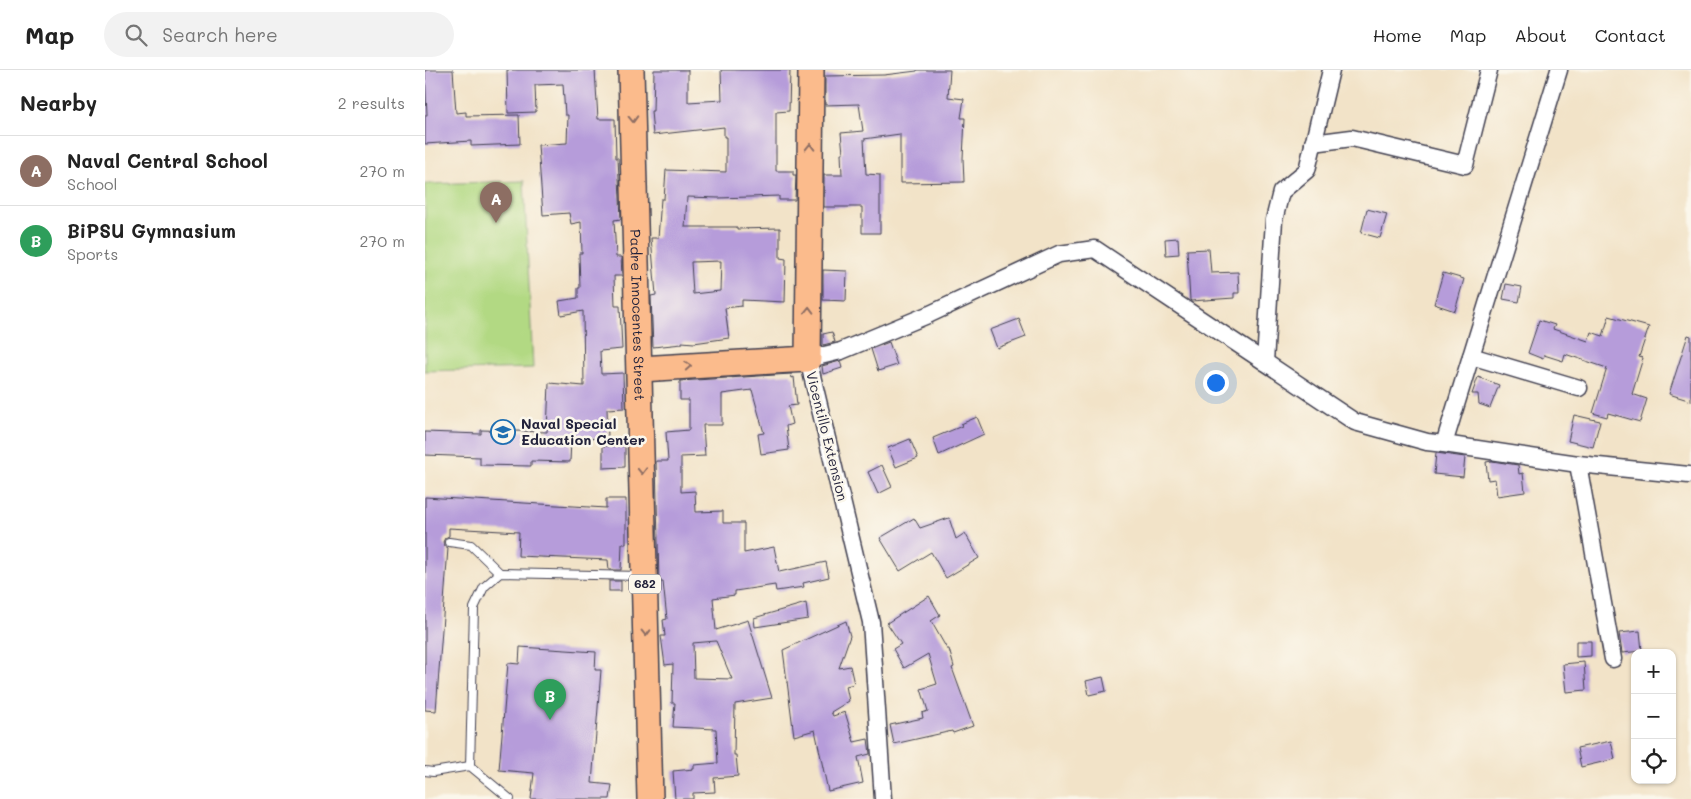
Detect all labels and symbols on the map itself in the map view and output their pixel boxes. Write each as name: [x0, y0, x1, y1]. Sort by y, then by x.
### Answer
one-way arrow: [628, 115, 638, 123]
one-way arrow: [805, 143, 815, 151]
pin: A: [480, 182, 512, 223]
street label: Padre Innocentes Street: [626, 229, 650, 401]
one-way arrow: [804, 306, 814, 314]
one-way arrow: [684, 361, 692, 372]
street label: Vicentillo Extension: [802, 369, 853, 503]
your location: [1203, 370, 1229, 396]
place label: Naval Special Education Center: [521, 414, 645, 449]
school or university icon: Naval Special Education Center: [490, 419, 516, 445]
one-way arrow: [637, 467, 647, 475]
road number: 682: [629, 574, 661, 594]
one-way arrow: [641, 630, 651, 637]
pin: B: [534, 679, 566, 720]

